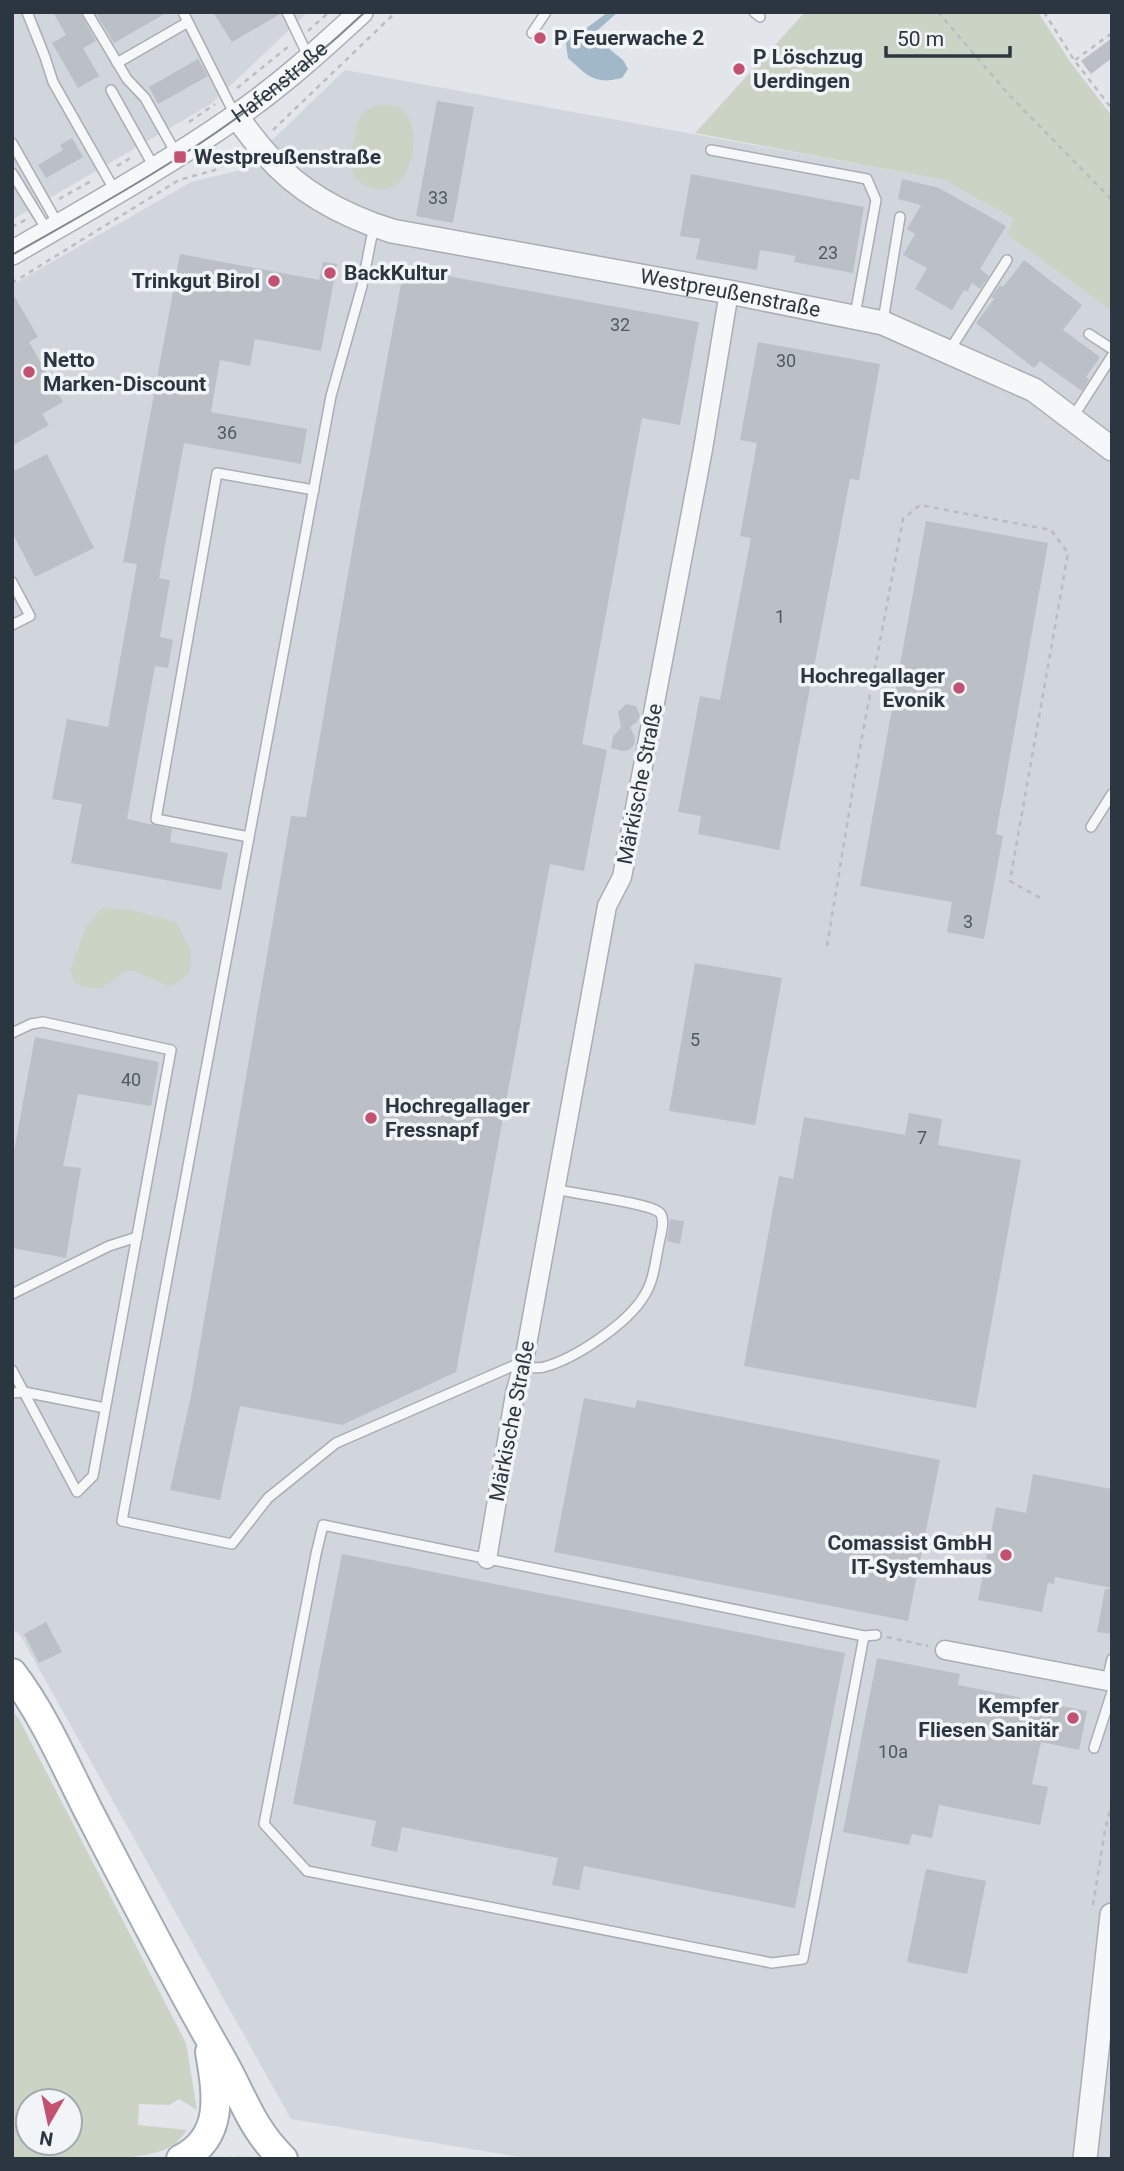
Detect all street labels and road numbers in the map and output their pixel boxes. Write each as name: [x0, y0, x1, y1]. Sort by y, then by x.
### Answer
street label: Hafenstraße: [227, 36, 332, 127]
street label: Westpreußenstraße: [638, 264, 823, 322]
street label: Märkische Straße: [613, 701, 667, 867]
street label: Märkische Straße: [485, 1338, 539, 1504]

